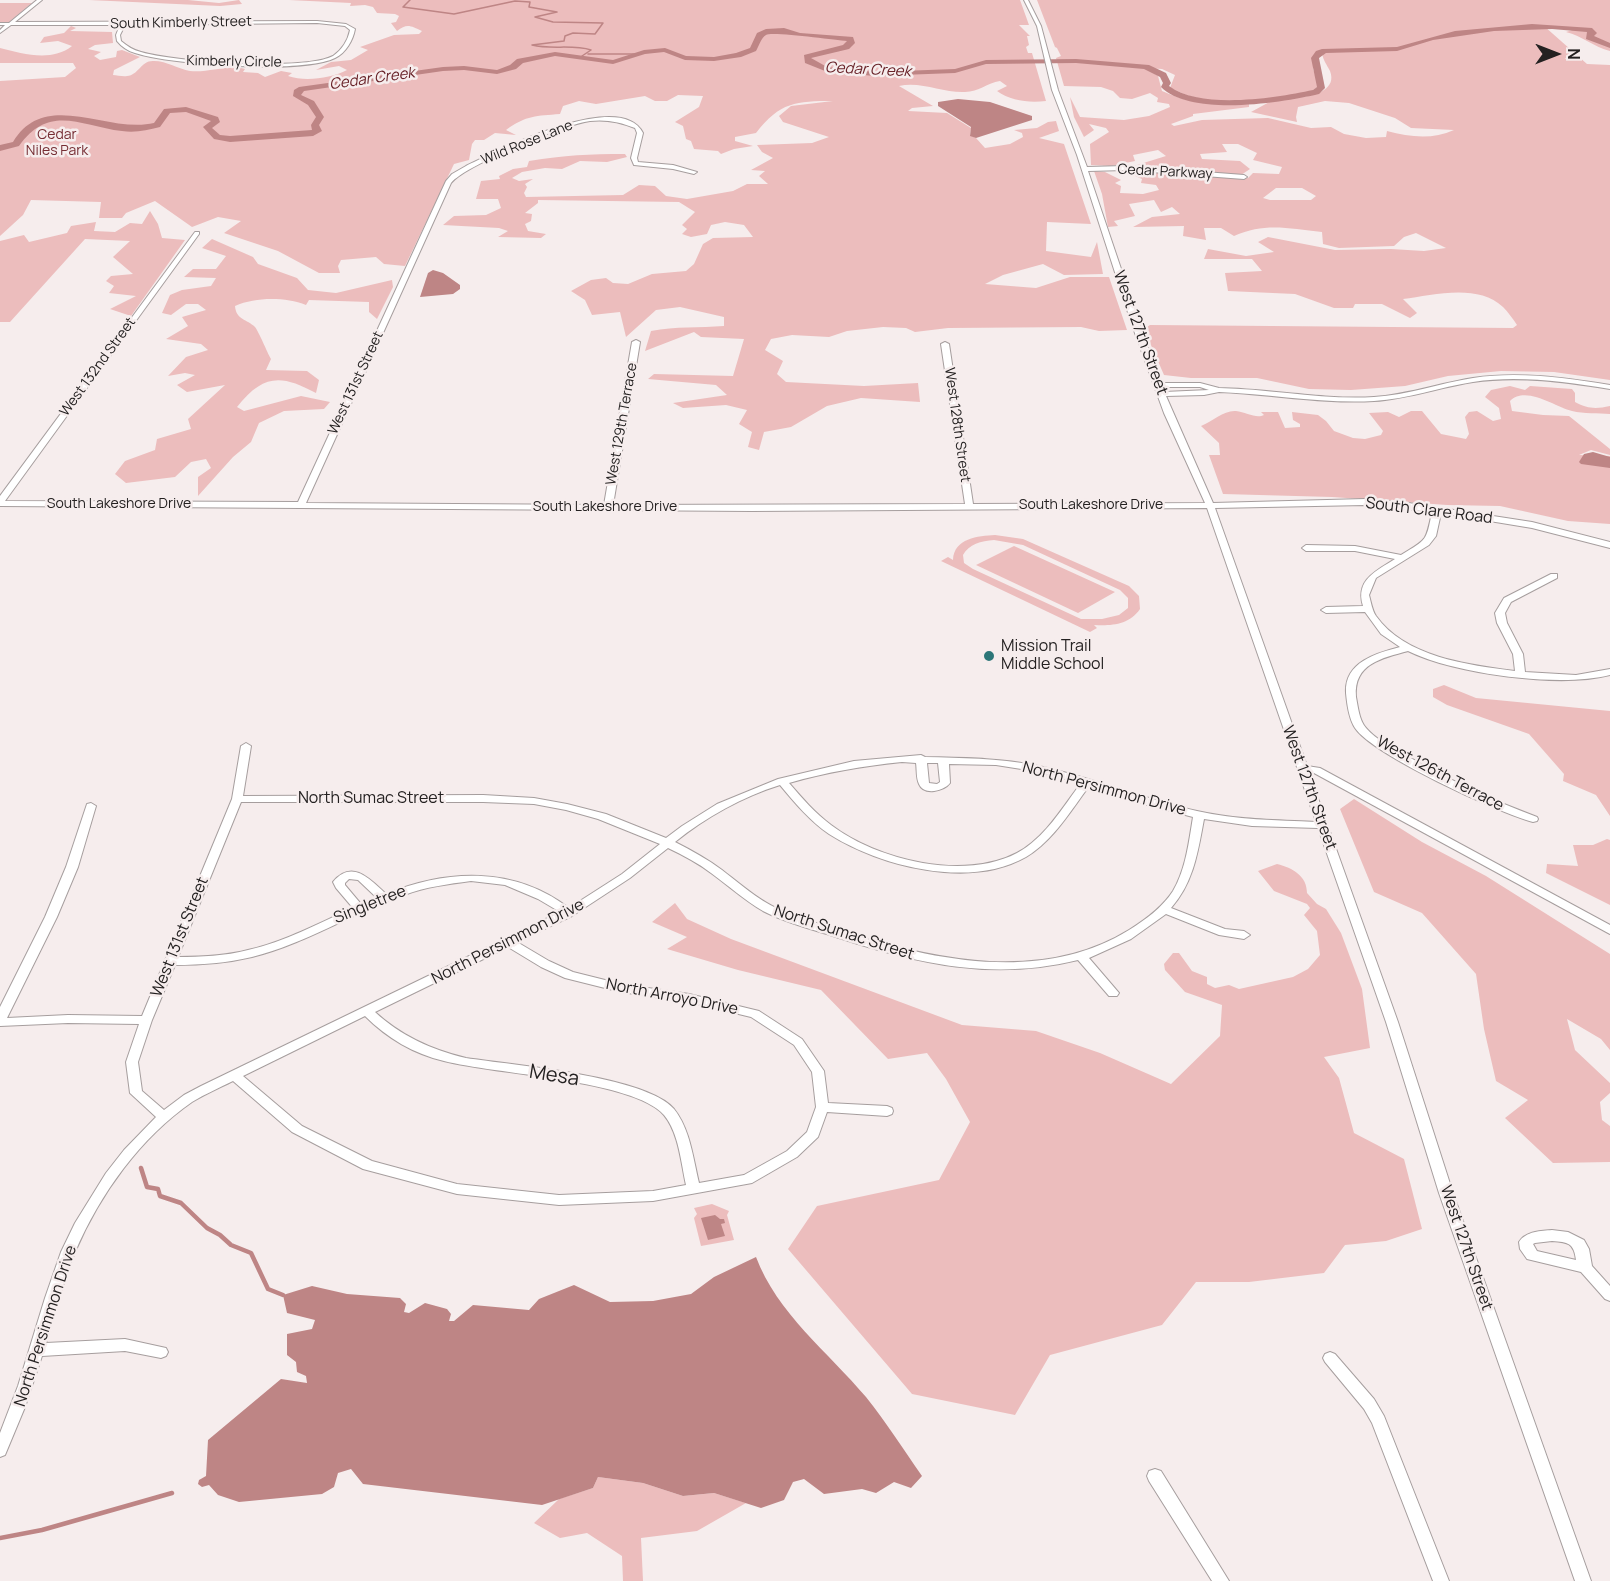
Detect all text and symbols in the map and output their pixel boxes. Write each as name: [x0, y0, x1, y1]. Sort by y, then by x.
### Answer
street label: South Kimberly Street: [110, 13, 252, 33]
north arrow: [1526, 24, 1586, 84]
text: N: [1563, 48, 1585, 60]
street label: Kimberly Circle: [186, 53, 282, 71]
water label: Cedar Creek: [825, 59, 911, 81]
water label: Cedar Creek: [328, 64, 416, 94]
street label: Wild Rose Lane: [479, 117, 575, 169]
park label: Cedar Niles Park: [26, 127, 88, 160]
street label: Cedar Parkway: [1117, 161, 1213, 183]
street label: West 127th Street: [1109, 268, 1171, 398]
street label: West 132nd Street: [57, 314, 139, 420]
street label: West 131st Street: [325, 329, 387, 437]
street label: West 129th Terrace: [603, 362, 641, 486]
street label: West 128th Street: [941, 367, 973, 483]
street label: South Clare Road: [1364, 494, 1494, 528]
street label: South Lakeshore Drive: [47, 496, 191, 512]
street label: South Lakeshore Drive: [1019, 497, 1163, 513]
street label: South Lakeshore Drive: [533, 499, 677, 515]
place label: Mission Trail Middle School: [1001, 637, 1104, 675]
marker: Mission Trail Middle School: [982, 649, 996, 663]
street label: West 127th Street: [1278, 723, 1340, 853]
street label: West 126th Terrace: [1373, 732, 1507, 816]
street label: North Persimmon Drive: [1020, 758, 1188, 820]
street label: North Sumac Street: [298, 789, 444, 809]
street label: West 131st Street: [147, 874, 213, 1000]
street label: Singletree: [331, 882, 409, 928]
street label: North Persimmon Drive: [429, 895, 587, 989]
street label: North Sumac Street: [772, 901, 916, 965]
street label: North Arroyo Drive: [604, 975, 740, 1019]
street label: Mesa: [527, 1060, 581, 1092]
street label: West 127th Street: [1436, 1183, 1496, 1313]
street label: North Persimmon Drive: [11, 1243, 81, 1409]

